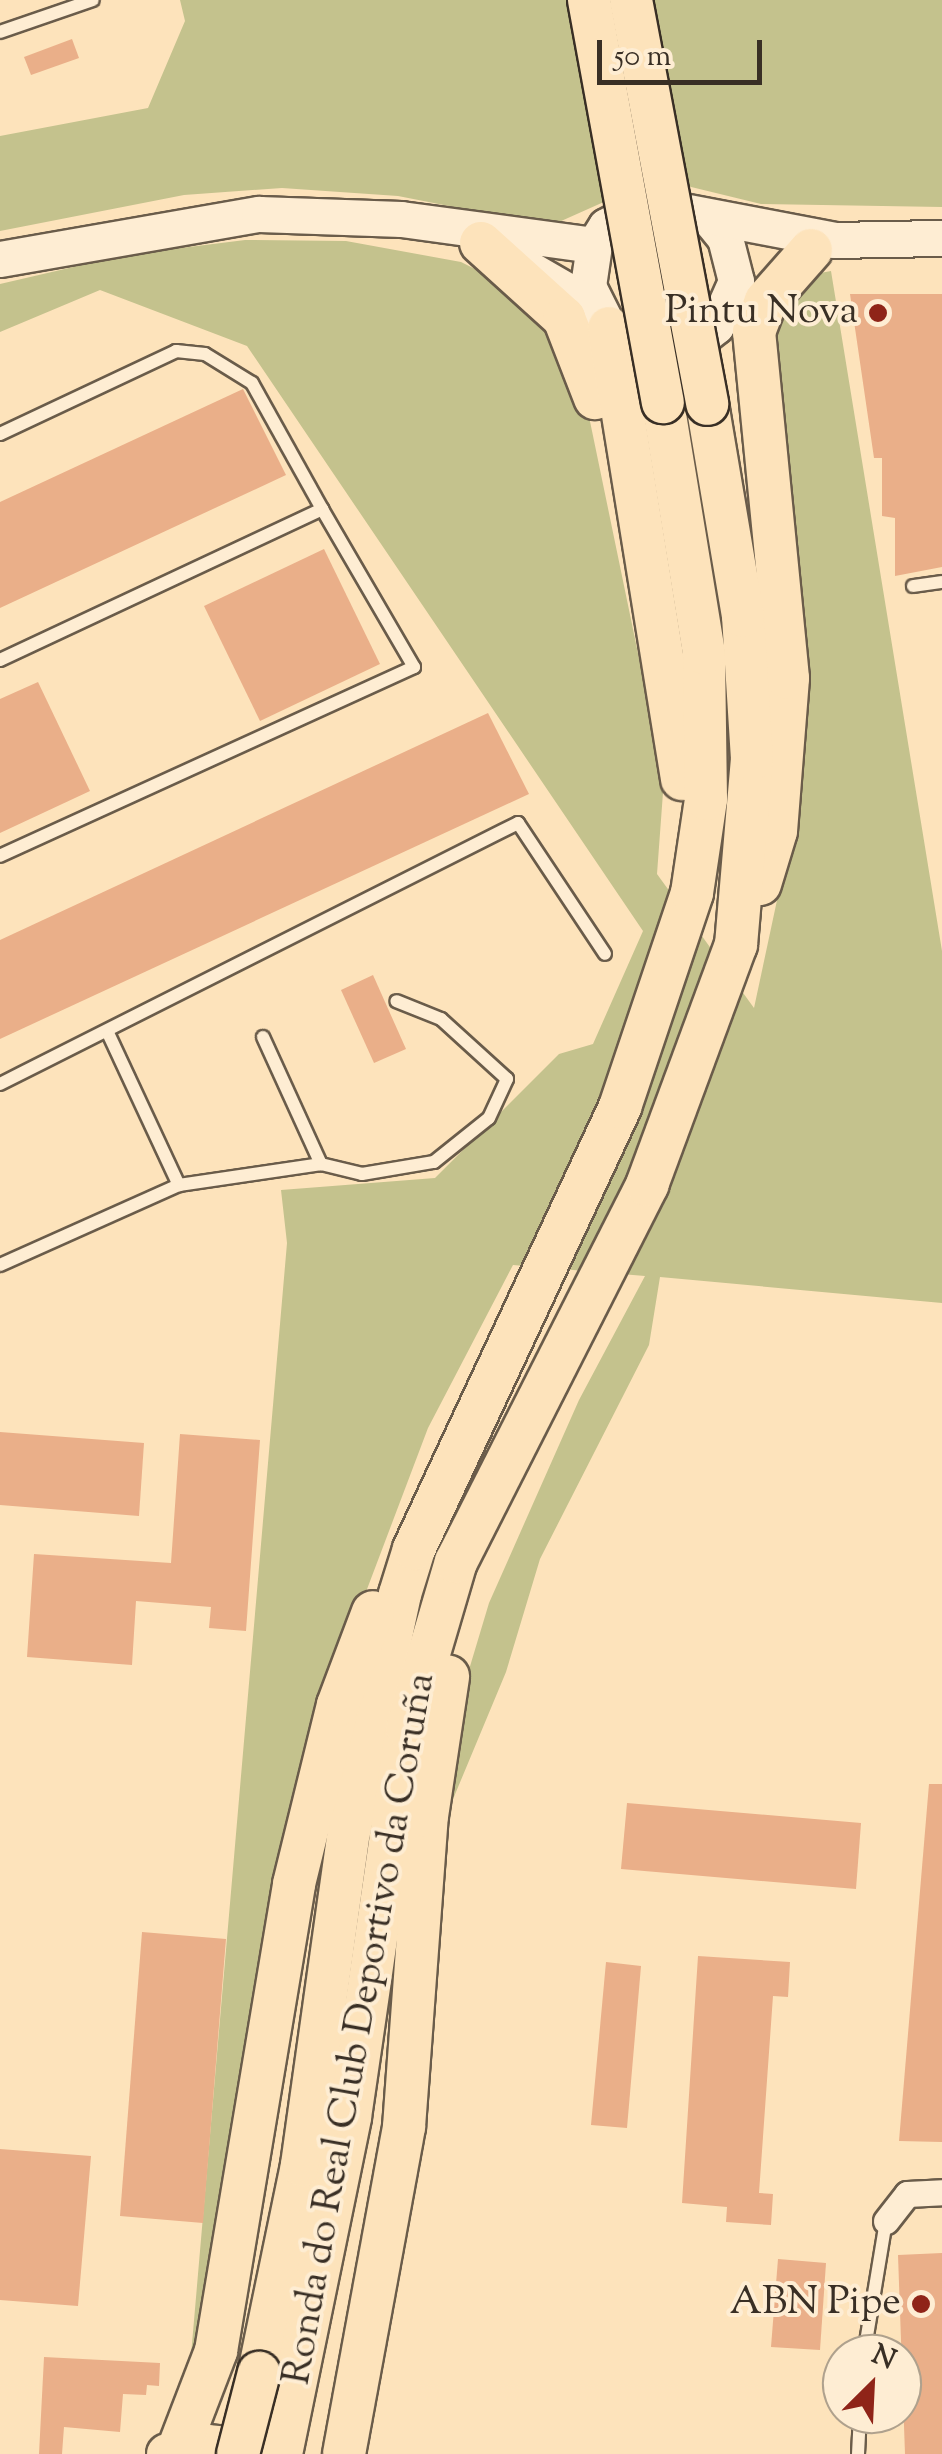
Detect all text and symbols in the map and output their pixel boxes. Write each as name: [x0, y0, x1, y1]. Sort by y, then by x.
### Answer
scale bar: [602, 20, 767, 82]
text: 50 m: [614, 36, 671, 79]
place label: Pintu Nova: [665, 289, 858, 337]
marker: Pintu Nova: [867, 302, 889, 324]
street label: Ronda do Real Club Deportivo da Coruña: [275, 1669, 447, 2389]
place label: ABN Pipe: [729, 2280, 901, 2328]
marker: ABN Pipe: [910, 2293, 932, 2315]
north arrow: [822, 2334, 922, 2434]
text: N: [865, 2336, 902, 2381]

